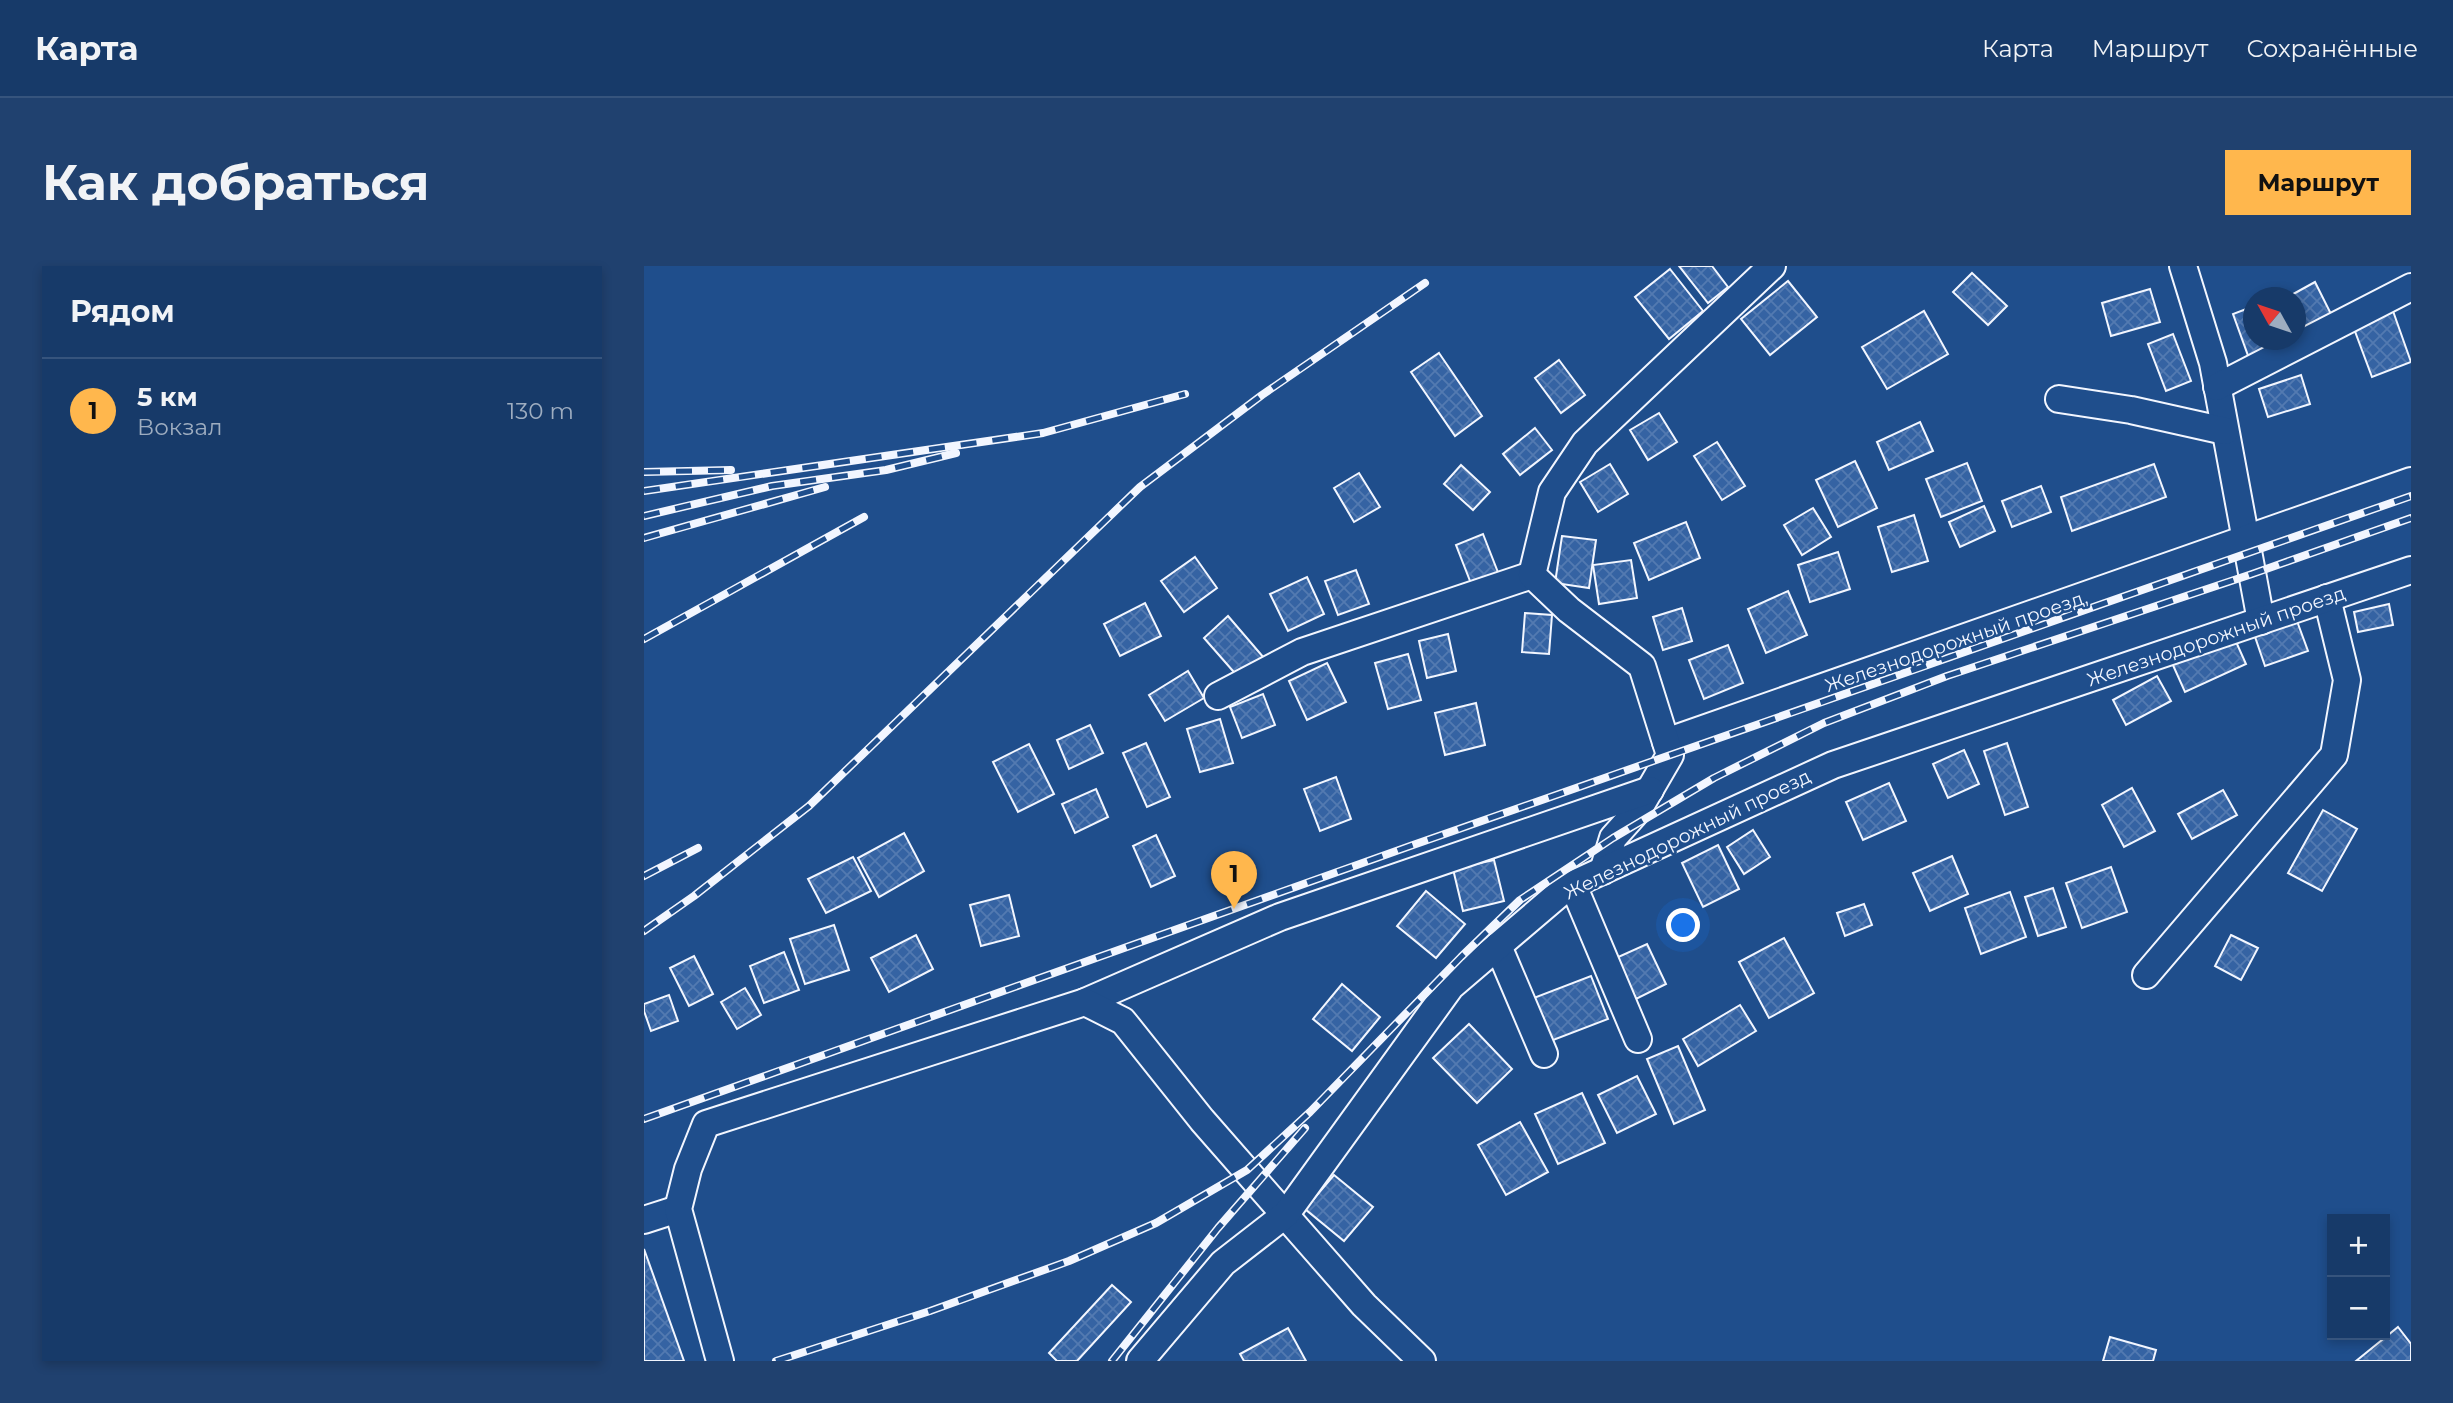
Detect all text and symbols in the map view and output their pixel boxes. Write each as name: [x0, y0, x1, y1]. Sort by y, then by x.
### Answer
text: Карта: [35, 28, 138, 68]
text: Карта: [1982, 34, 2054, 63]
text: Маршрут: [2092, 34, 2208, 63]
text: Сохранённые: [2246, 34, 2418, 63]
button: Маршрут: [2225, 150, 2411, 215]
text: Как добраться: [42, 153, 430, 212]
north arrow: [2243, 287, 2306, 350]
text: Рядом: [70, 293, 175, 330]
text: 5 км: [137, 381, 198, 413]
text: 1: [88, 397, 98, 425]
text: 130 m: [507, 397, 574, 425]
text: Вокзал: [137, 413, 222, 441]
street label: Железнодорожный проезд: [2084, 581, 2348, 692]
street label: Железнодорожный проезд,: [1822, 586, 2090, 697]
street label: Железнодорожный проезд: [1560, 765, 1814, 904]
pin: 1: [1211, 851, 1257, 909]
your location: [1666, 908, 1700, 942]
map controls: [2327, 1214, 2390, 1340]
button: +: [2327, 1214, 2390, 1277]
button: −: [2327, 1277, 2390, 1340]

